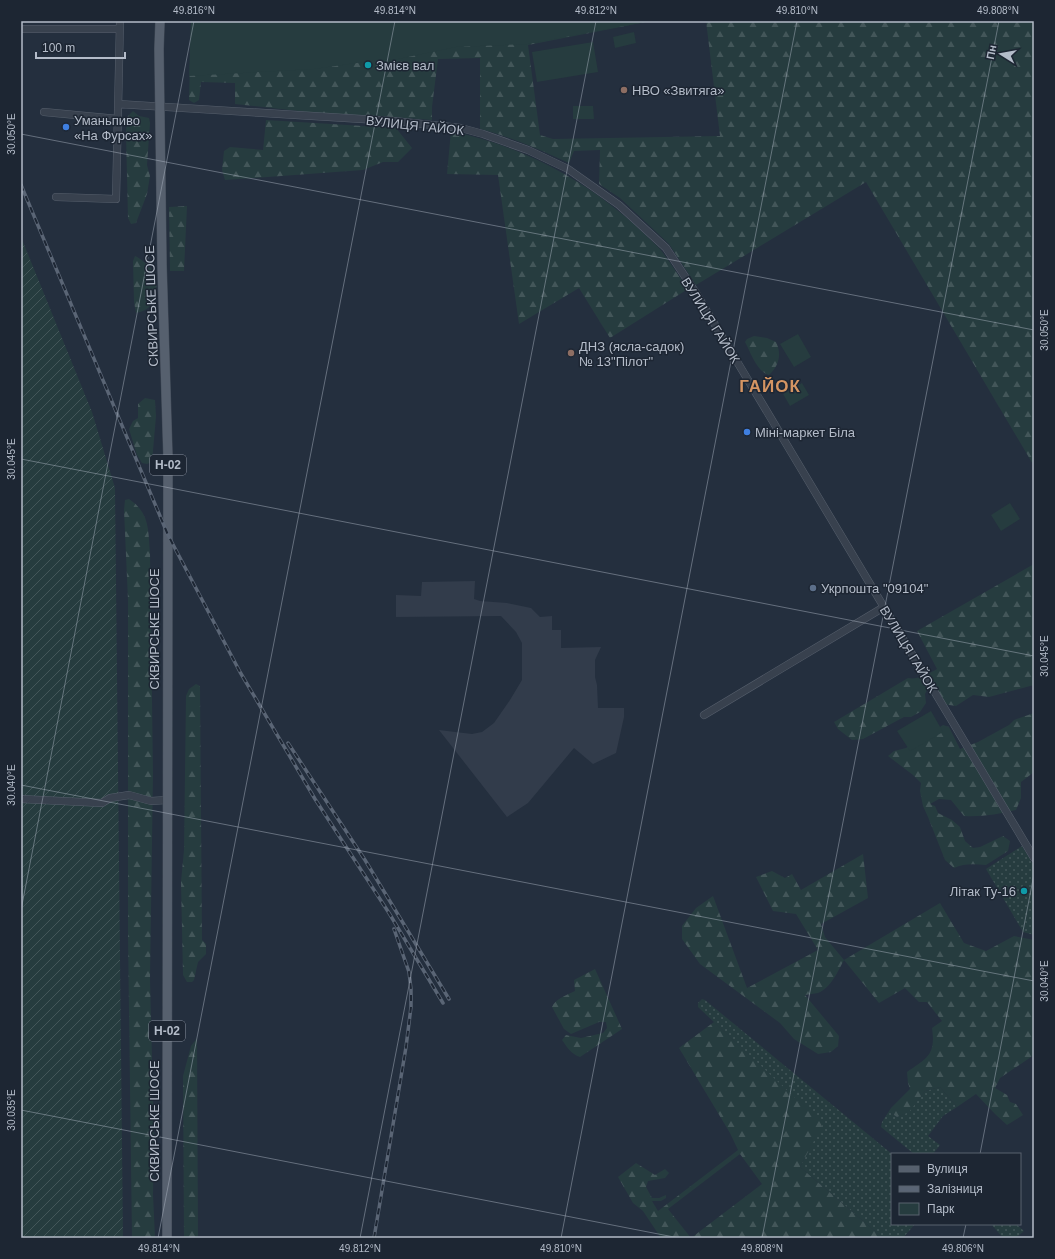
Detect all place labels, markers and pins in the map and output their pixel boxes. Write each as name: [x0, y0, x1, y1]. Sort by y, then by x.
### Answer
place label: Змієв вал: [376, 58, 434, 73]
marker: Змієв вал: [363, 60, 373, 70]
place label: НВО «Звитяга»: [632, 83, 725, 98]
marker: НВО «Звитяга»: [619, 85, 629, 95]
place label: Уманьпиво «На Фурсах»: [74, 113, 152, 143]
marker: Уманьпиво «На Фурсах»: [61, 122, 71, 132]
place label: ДНЗ (ясла-садок) № 13"Пілот": [579, 339, 684, 369]
marker: ДНЗ (ясла-садок) № 13"Пілот": [566, 348, 576, 358]
place label: Міні-маркет Біла: [755, 425, 856, 440]
marker: Міні-маркет Біла: [742, 427, 752, 437]
place label: Укрпошта "09104": [821, 581, 929, 596]
marker: Укрпошта "09104": [808, 583, 818, 593]
place label: Літак Ту-16: [950, 884, 1016, 899]
marker: Літак Ту-16: [1019, 886, 1029, 896]

